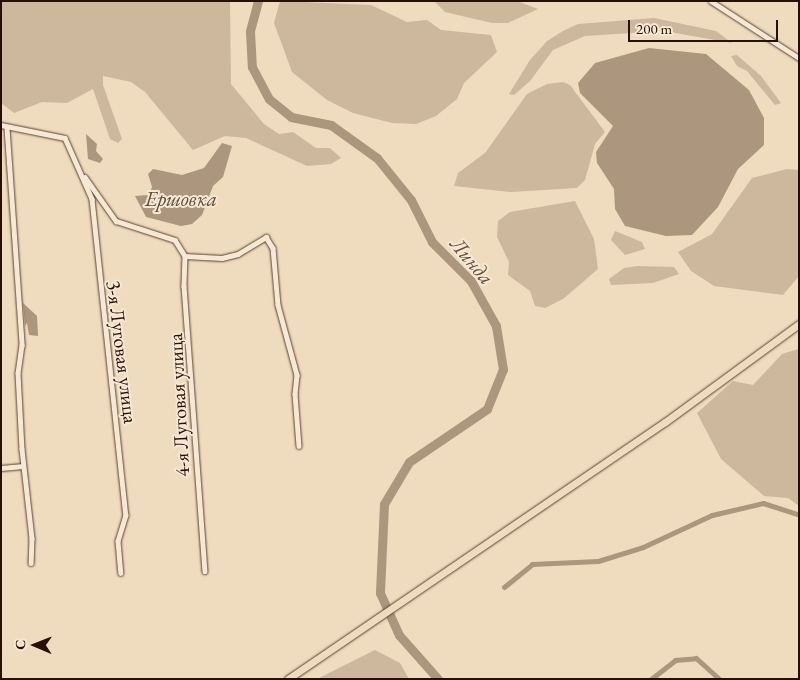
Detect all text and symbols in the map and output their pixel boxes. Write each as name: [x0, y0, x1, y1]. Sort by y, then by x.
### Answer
scale bar: [630, 10, 780, 42]
text: 200 m: [636, 19, 672, 38]
water label: Ершовка: [145, 186, 217, 212]
water label: Линда: [445, 232, 499, 290]
street label: 3-я Луговая улица: [101, 279, 143, 425]
street label: 4-я Луговая улица: [163, 332, 195, 478]
north arrow: [10, 620, 60, 670]
text: С: [11, 640, 29, 650]

